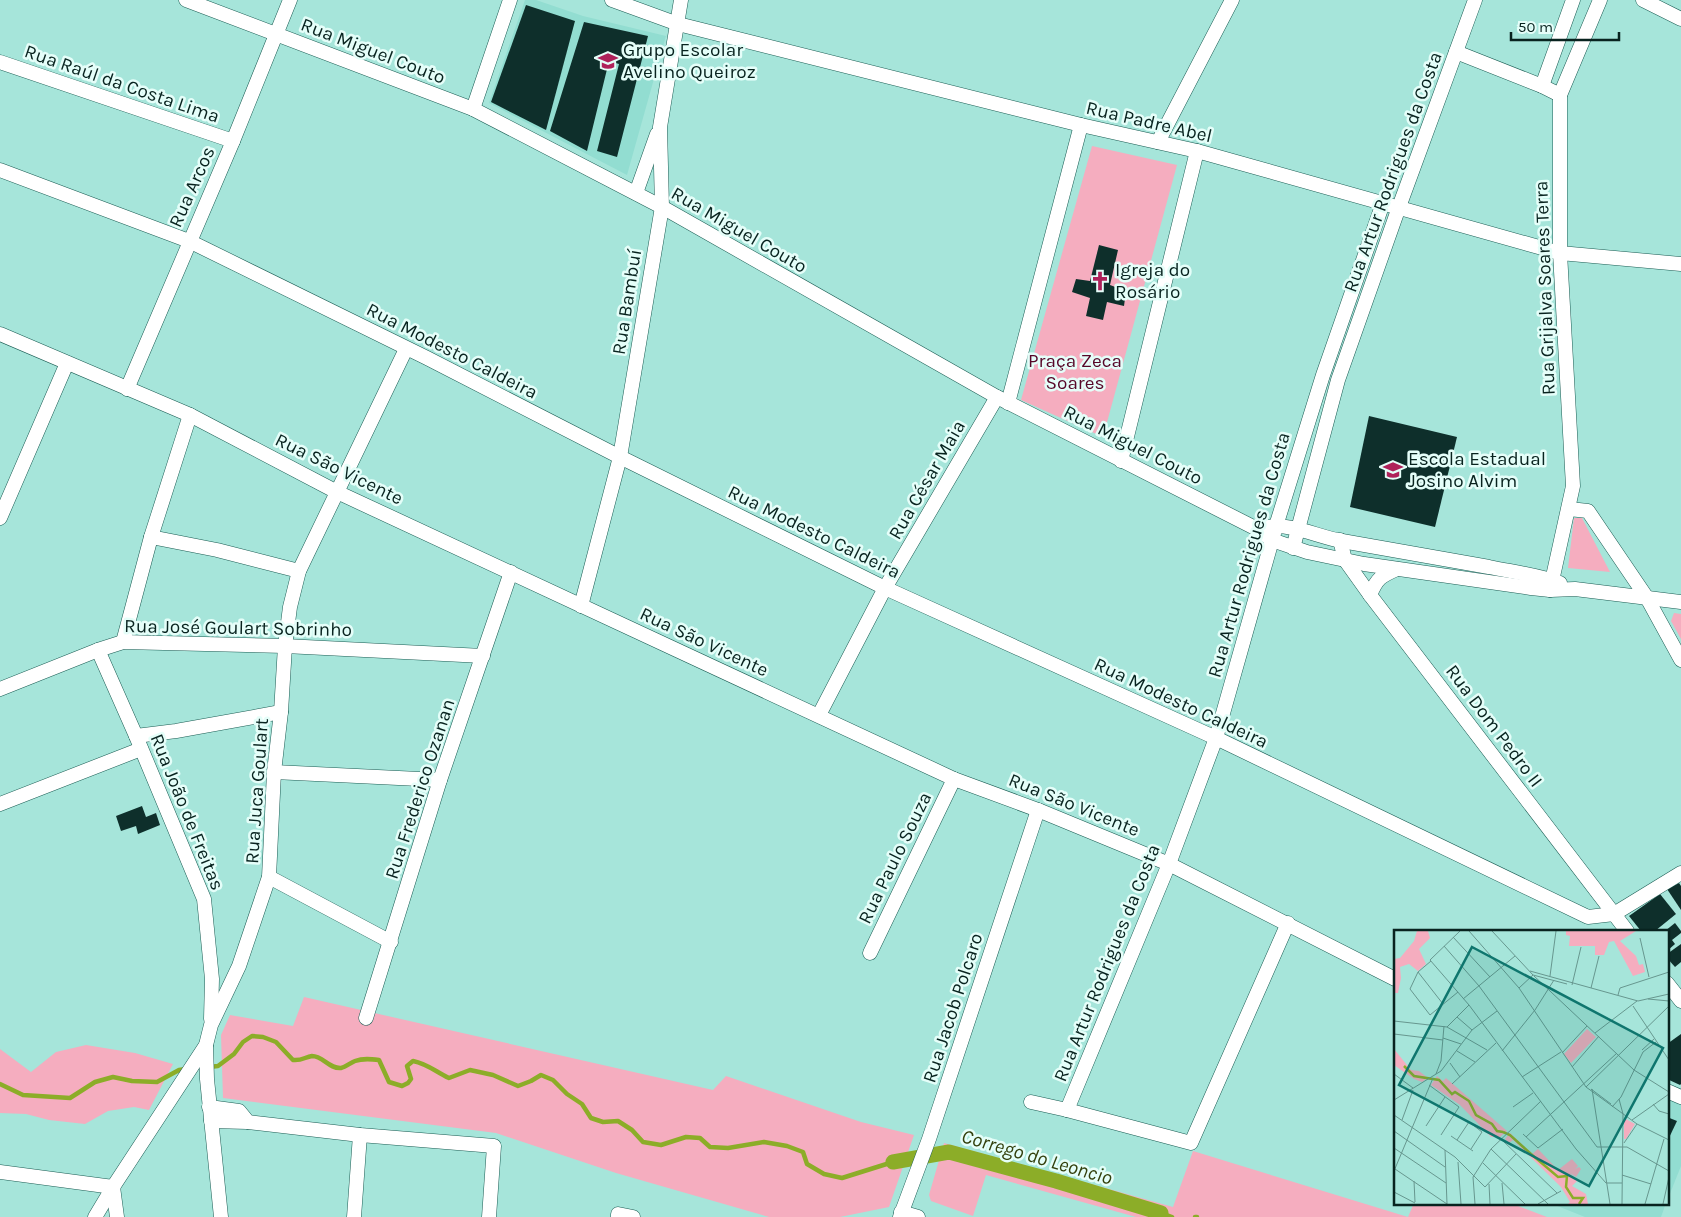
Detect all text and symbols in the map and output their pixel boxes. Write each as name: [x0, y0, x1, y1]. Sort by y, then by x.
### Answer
scale bar: [1511, 10, 1618, 42]
street label: Rua Miguel Couto: [298, 13, 448, 89]
text: 50 m: [1518, 18, 1553, 36]
place label: Grupo Escolar Avelino Queiroz: [623, 39, 756, 83]
street label: Rua Raúl da Costa Lima: [22, 40, 222, 128]
street label: Rua Artur Rodrigues da Costa: [1339, 49, 1447, 295]
school or university icon: Grupo Escolar Avelino Queiroz: [597, 50, 619, 72]
street label: Rua Padre Abel: [1084, 97, 1214, 147]
street label: Rua Arcos: [164, 143, 220, 231]
street label: Rua Grijalva Soares Terra: [1530, 180, 1560, 396]
street label: Rua Miguel Couto: [667, 182, 811, 278]
street label: Rua Bambuí: [608, 247, 646, 356]
place label: Igreja do Rosário: [1115, 259, 1190, 303]
church icon: Igreja do Rosário: [1089, 270, 1111, 292]
street label: Rua Modesto Caldeira: [363, 298, 541, 404]
park label: Praça Zeca Soares: [1028, 350, 1122, 394]
street label: Rua Miguel Couto: [1060, 401, 1206, 489]
street label: Rua César Maia: [884, 416, 970, 544]
street label: Rua São Vicente: [272, 429, 406, 509]
street label: Rua Artur Rodrigues da Costa: [1203, 430, 1295, 680]
place label: Escola Estadual Josino Alvim: [1408, 448, 1546, 492]
school or university icon: Escola Estadual Josino Alvim: [1382, 459, 1404, 481]
street label: Rua Modesto Caldeira: [724, 481, 904, 583]
street label: Rua São Vicente: [636, 603, 772, 681]
street label: Rua José Goulart Sobrinho: [124, 615, 352, 641]
street label: Rua Modesto Caldeira: [1091, 653, 1271, 753]
street label: Rua Dom Pedro II: [1441, 661, 1547, 791]
street label: Rua Frederico Ozanan: [380, 696, 460, 882]
street label: Rua Juca Goulart: [241, 717, 273, 865]
street label: Rua João de Freitas: [146, 731, 228, 893]
street label: Rua São Vicente: [1005, 769, 1143, 841]
street label: Rua Paulo Souza: [854, 789, 936, 927]
street label: Rua Artur Rodrigues da Costa: [1049, 841, 1165, 1085]
street label: Rua Jacob Polcaro: [918, 930, 988, 1086]
inset map: [1394, 930, 1668, 1204]
water label: Corrego do Leoncio: [959, 1124, 1115, 1190]

